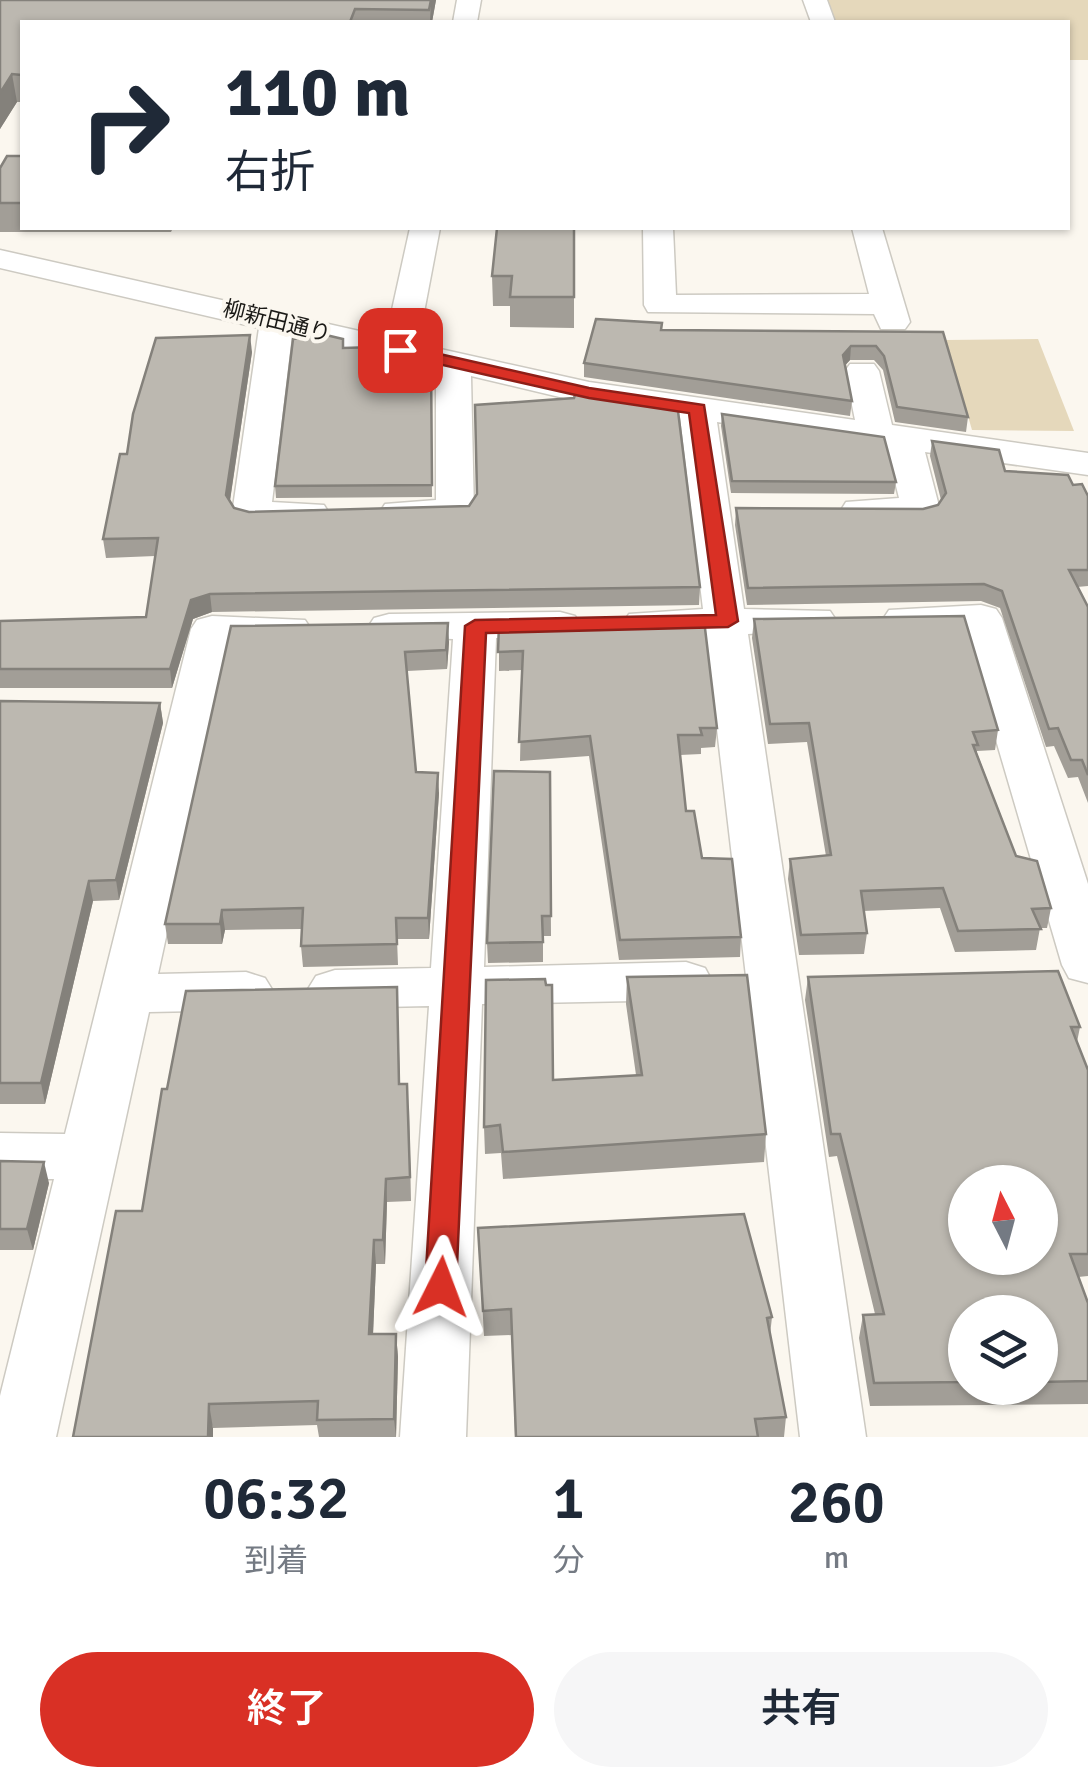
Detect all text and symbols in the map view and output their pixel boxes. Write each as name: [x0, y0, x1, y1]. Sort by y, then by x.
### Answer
text: 110 m: [225, 49, 410, 135]
icon: right: [60, 60, 190, 190]
text: 右折: [225, 145, 315, 200]
street label: 柳新田通り: [220, 295, 334, 347]
pin: [358, 308, 443, 393]
icon: arrive: [373, 323, 428, 378]
north arrow: [948, 1165, 1058, 1275]
map controls: [948, 1165, 1058, 1405]
position arrow: [389, 1235, 493, 1339]
button: layers: [948, 1295, 1058, 1405]
text: 06:32: [203, 1462, 349, 1536]
text: 1: [552, 1462, 585, 1536]
text: 260: [788, 1466, 885, 1540]
text: m: [824, 1538, 849, 1577]
text: 到着: [244, 1541, 308, 1580]
text: 分: [553, 1541, 585, 1580]
button: 終了: [40, 1652, 534, 1767]
button: 共有: [554, 1652, 1048, 1767]

